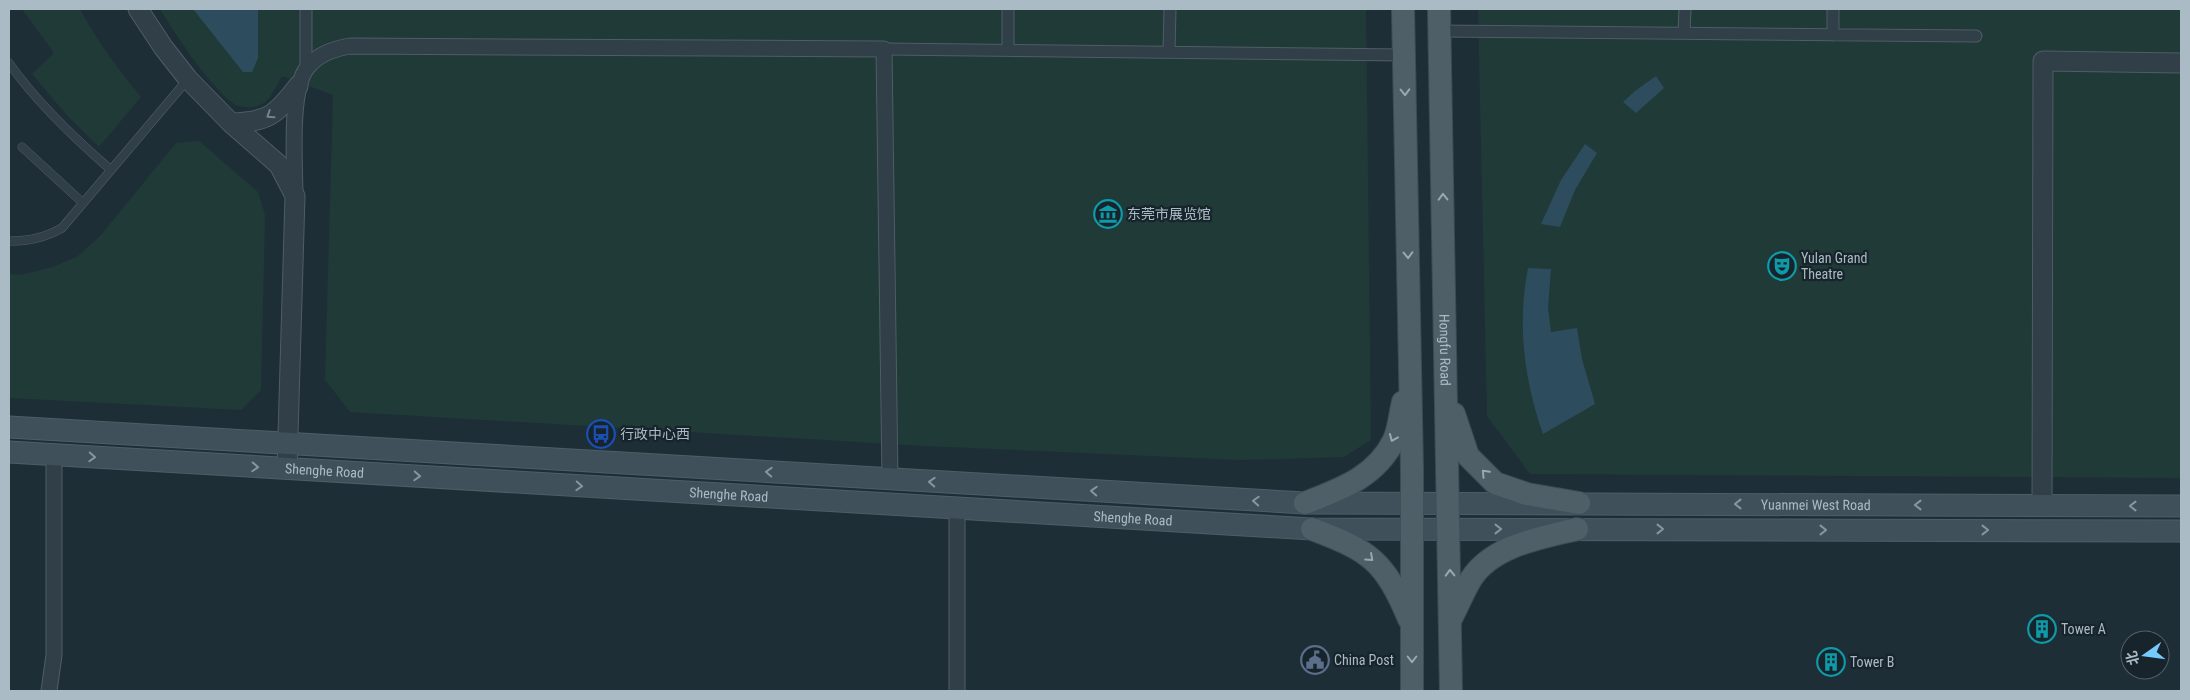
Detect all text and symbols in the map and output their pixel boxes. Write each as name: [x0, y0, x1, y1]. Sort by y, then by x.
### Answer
one-way arrow: [1399, 89, 1410, 97]
one-way arrow: [266, 109, 276, 118]
one-way arrow: [1438, 193, 1448, 200]
museum icon: 东莞市展览馆: [1093, 199, 1123, 229]
place label: 东莞市展览馆: [1127, 206, 1211, 222]
place label: Yulan Grand Theatre: [1801, 250, 1867, 282]
theatre icon: Yulan Grand Theatre: [1767, 251, 1797, 281]
one-way arrow: [1403, 252, 1413, 259]
street label: Hongfu Road: [1436, 314, 1454, 386]
bus stop icon: 行政中心西: [586, 419, 616, 449]
place label: 行政中心西: [620, 426, 690, 442]
one-way arrow: [1389, 433, 1399, 442]
one-way arrow: [89, 451, 97, 462]
street label: Shenghe Road: [285, 460, 364, 481]
one-way arrow: [251, 461, 259, 472]
one-way arrow: [765, 467, 773, 478]
one-way arrow: [1482, 470, 1491, 479]
one-way arrow: [413, 471, 421, 482]
one-way arrow: [927, 477, 935, 488]
one-way arrow: [575, 480, 583, 491]
street label: Shenghe Road: [689, 484, 769, 505]
one-way arrow: [1090, 486, 1098, 497]
one-way arrow: [1252, 495, 1260, 506]
street label: Yuanmei West Road: [1761, 497, 1871, 513]
one-way arrow: [1733, 499, 1741, 509]
one-way arrow: [1913, 500, 1921, 510]
one-way arrow: [2128, 501, 2136, 511]
street label: Shenghe Road: [1093, 508, 1173, 529]
one-way arrow: [1494, 524, 1502, 534]
one-way arrow: [1657, 524, 1665, 534]
one-way arrow: [1820, 525, 1827, 535]
one-way arrow: [1982, 525, 1990, 535]
one-way arrow: [1365, 552, 1374, 561]
one-way arrow: [1445, 568, 1455, 576]
building icon: Tower A: [2027, 614, 2057, 644]
place label: Tower A: [2061, 621, 2106, 637]
north arrow: [2120, 630, 2170, 680]
public building icon: China Post: [1300, 645, 1330, 675]
building icon: Tower B: [1816, 647, 1846, 677]
text: 北: [2123, 649, 2142, 667]
place label: China Post: [1334, 652, 1394, 668]
place label: Tower B: [1850, 654, 1894, 670]
one-way arrow: [1407, 656, 1417, 663]

